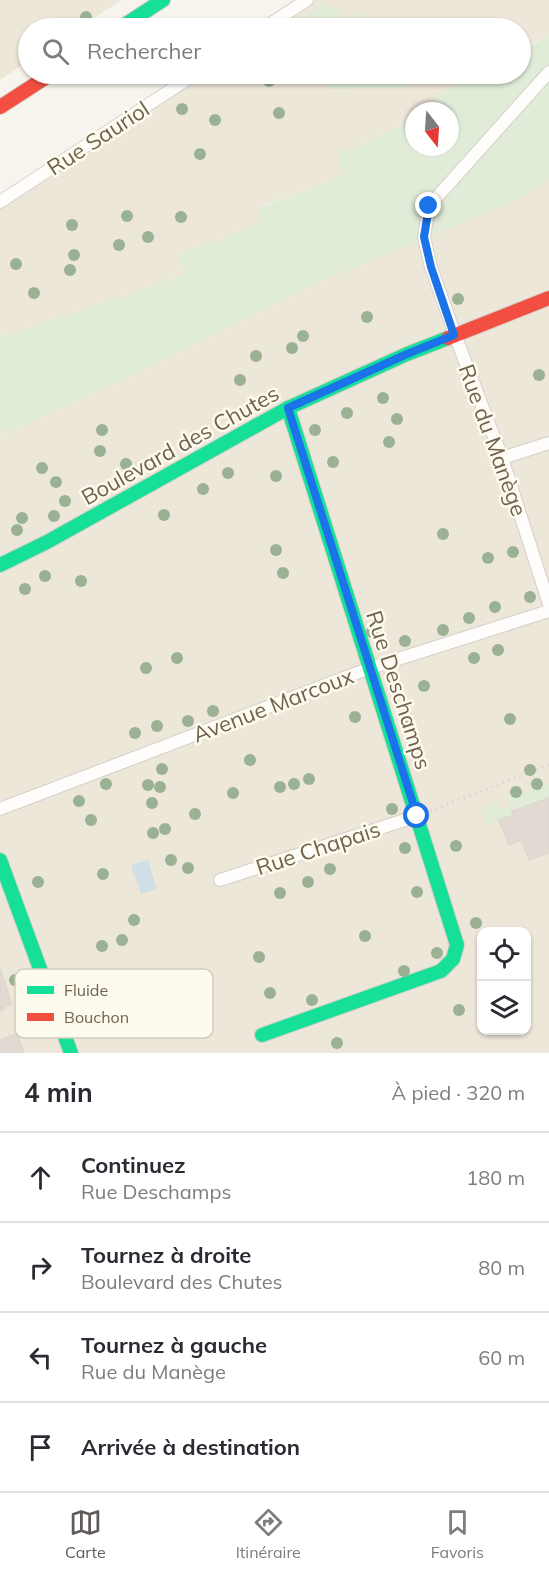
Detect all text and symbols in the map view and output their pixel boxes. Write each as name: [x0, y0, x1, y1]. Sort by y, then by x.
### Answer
search box: [18, 18, 531, 84]
icon: search: [39, 35, 72, 68]
text: Rechercher: [87, 37, 201, 65]
street label: Rue Sauriol: [42, 95, 154, 181]
north arrow: [405, 102, 459, 156]
route end: [415, 192, 441, 218]
street label: Rue du Manège: [453, 360, 533, 520]
street label: Boulevard des Chutes: [76, 379, 284, 511]
street label: Rue Deschamps: [360, 607, 438, 773]
street label: Avenue Marcoux: [189, 661, 358, 749]
route start: [403, 802, 429, 828]
street label: Rue Chapais: [252, 815, 384, 881]
map controls: [477, 927, 531, 1035]
button: locate: [477, 927, 531, 981]
legend: [15, 969, 213, 1038]
text: Fluide: [64, 980, 108, 1000]
button: layers: [477, 981, 531, 1035]
text: Bouchon: [64, 1007, 129, 1027]
text: 4 min: [24, 1076, 93, 1109]
text: À pied · 320 m: [392, 1080, 525, 1105]
text: Continuez: [81, 1151, 186, 1179]
icon: ahead: [24, 1161, 57, 1194]
text: 180 m: [466, 1165, 525, 1190]
text: Rue Deschamps: [81, 1179, 231, 1204]
text: Tournez à droite: [81, 1241, 251, 1269]
icon: right: [24, 1251, 57, 1284]
text: 80 m: [478, 1255, 525, 1280]
text: Boulevard des Chutes: [81, 1269, 283, 1294]
text: Tournez à gauche: [81, 1331, 267, 1359]
icon: left: [24, 1341, 57, 1374]
text: 60 m: [478, 1345, 525, 1370]
text: Rue du Manège: [81, 1359, 226, 1384]
icon: arrive: [24, 1431, 57, 1464]
text: Arrivée à destination: [81, 1433, 300, 1461]
tab: Carte: [65, 1506, 106, 1562]
tab: Itinéraire: [236, 1506, 301, 1562]
tab: Favoris: [431, 1506, 484, 1562]

